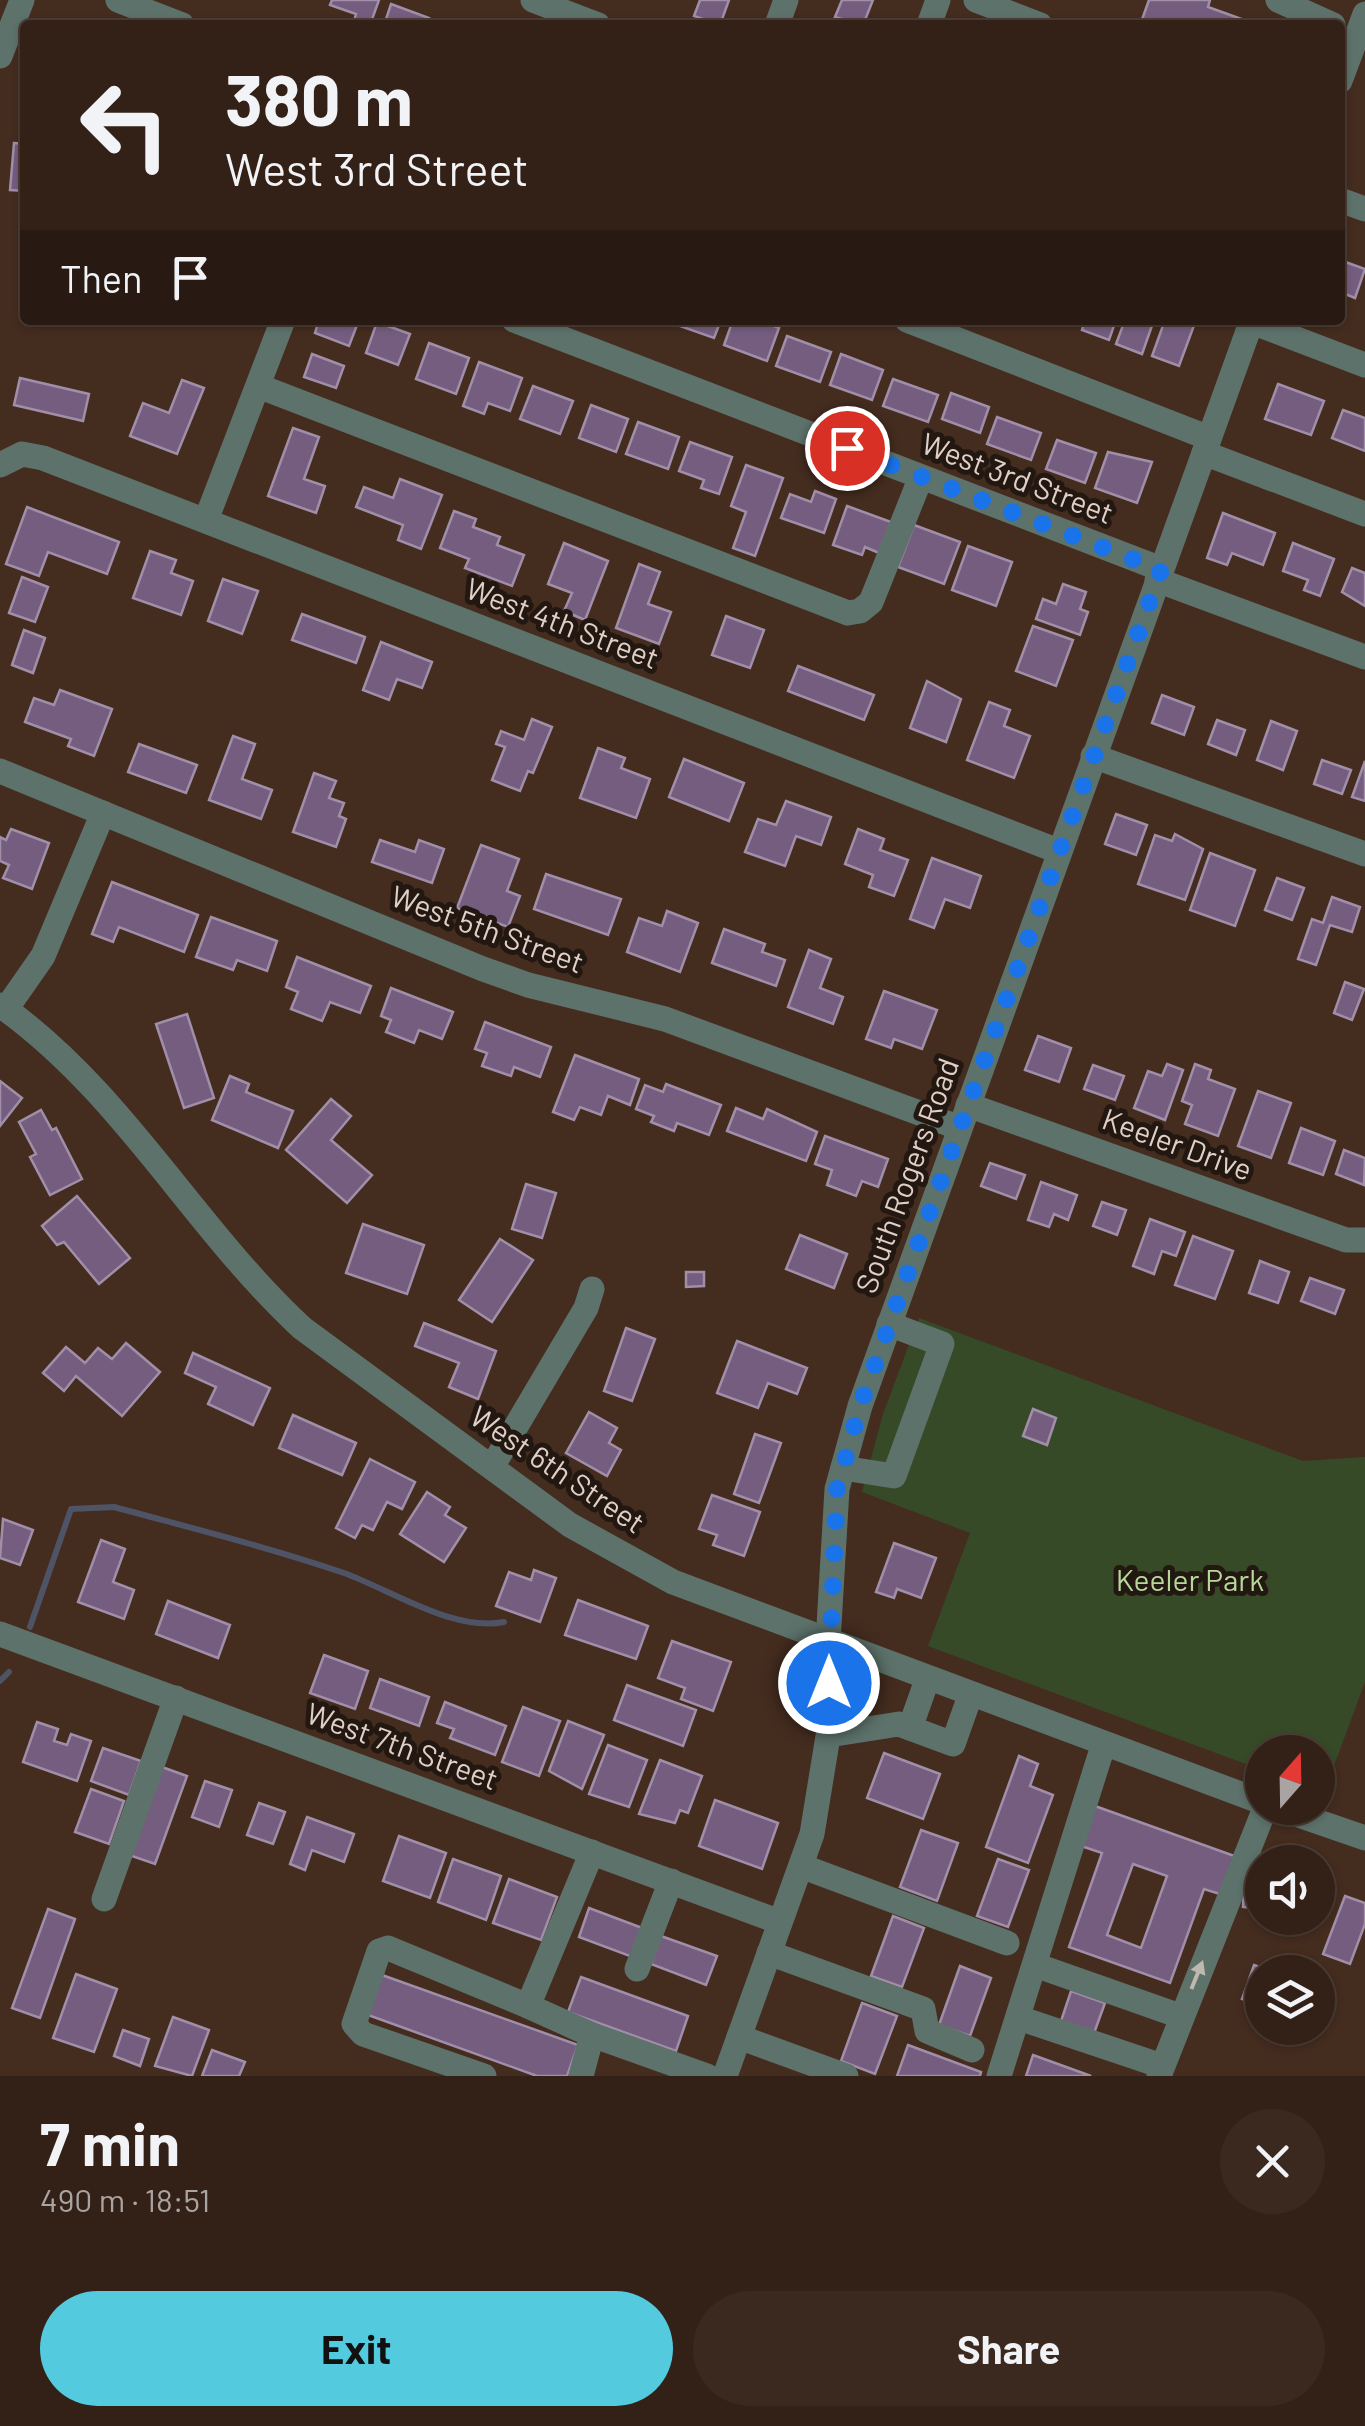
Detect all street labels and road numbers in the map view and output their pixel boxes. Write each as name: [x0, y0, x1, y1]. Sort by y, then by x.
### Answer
street label: West 3rd Street: [917, 424, 1119, 530]
street label: West 4th Street: [461, 569, 664, 675]
street label: West 5th Street: [386, 877, 589, 980]
street label: South Rogers Road: [847, 1053, 965, 1298]
street label: Keeler Drive: [1098, 1099, 1257, 1187]
street label: West 6th Street: [464, 1397, 652, 1540]
street label: West 7th Street: [302, 1694, 503, 1796]

